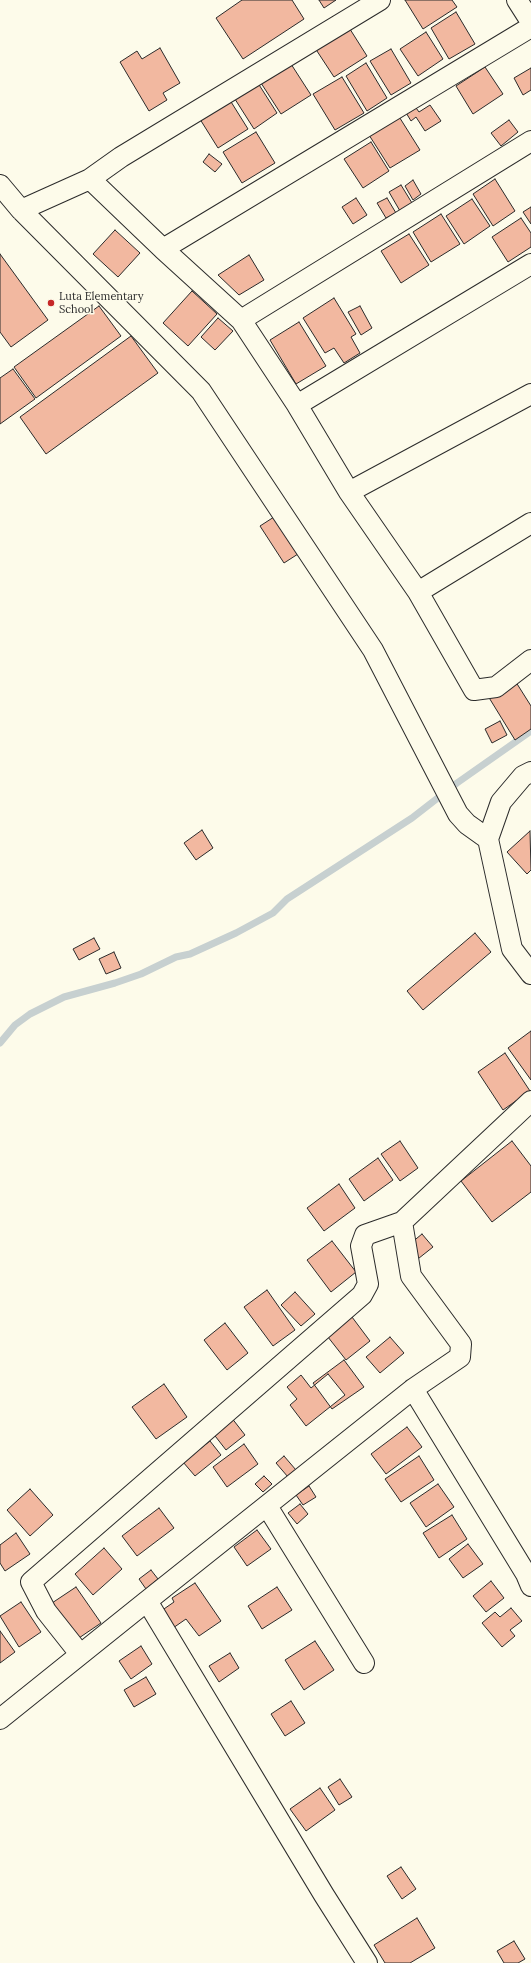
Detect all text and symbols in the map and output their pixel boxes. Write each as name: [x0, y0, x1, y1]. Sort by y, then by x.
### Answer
place label: Luta Elementary School: [59, 290, 144, 316]
marker: Luta Elementary School: [46, 298, 56, 308]

